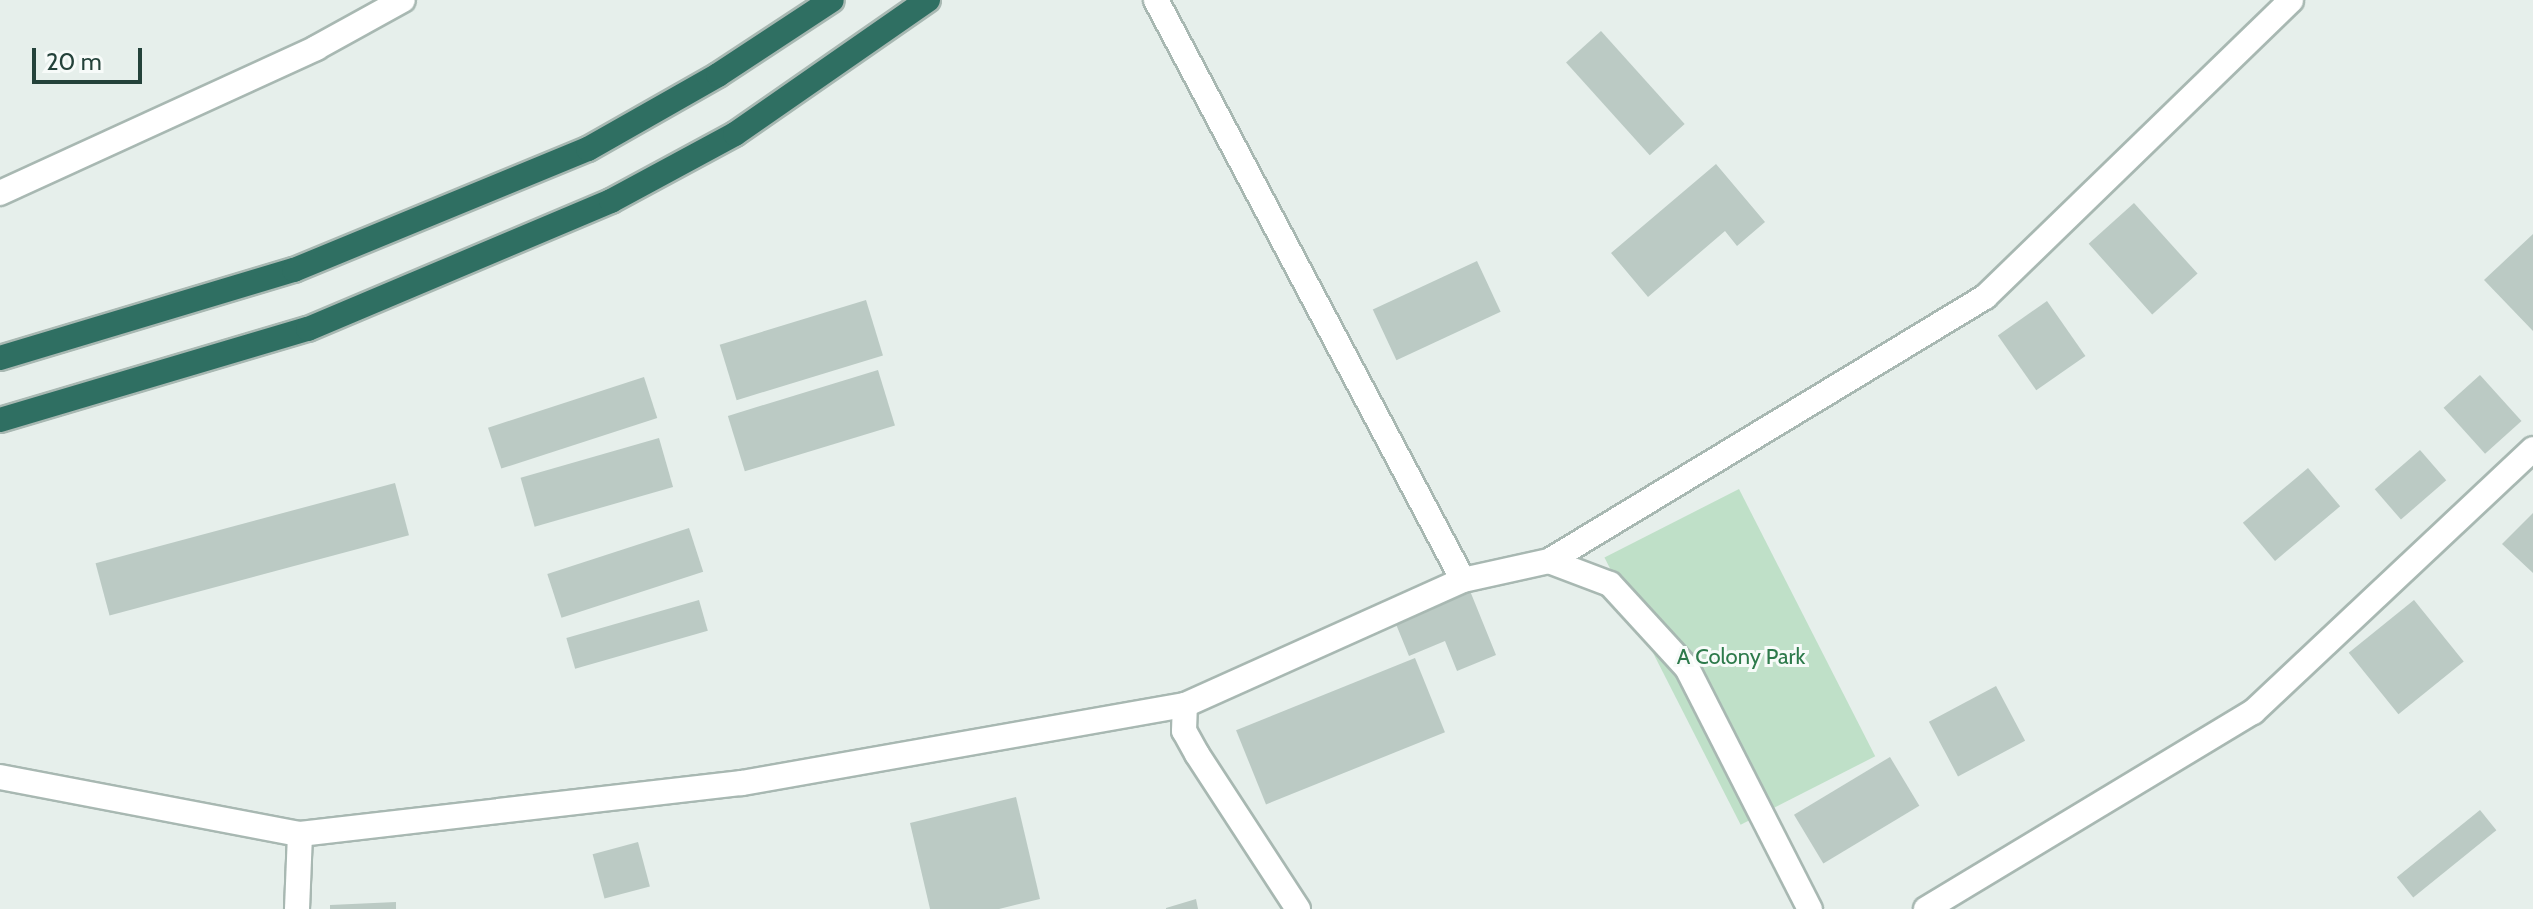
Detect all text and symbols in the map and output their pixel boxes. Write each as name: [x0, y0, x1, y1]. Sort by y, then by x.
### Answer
scale bar: [36, 32, 146, 82]
text: 20 m: [46, 47, 102, 76]
park label: A Colony Park: [1677, 644, 1805, 670]

